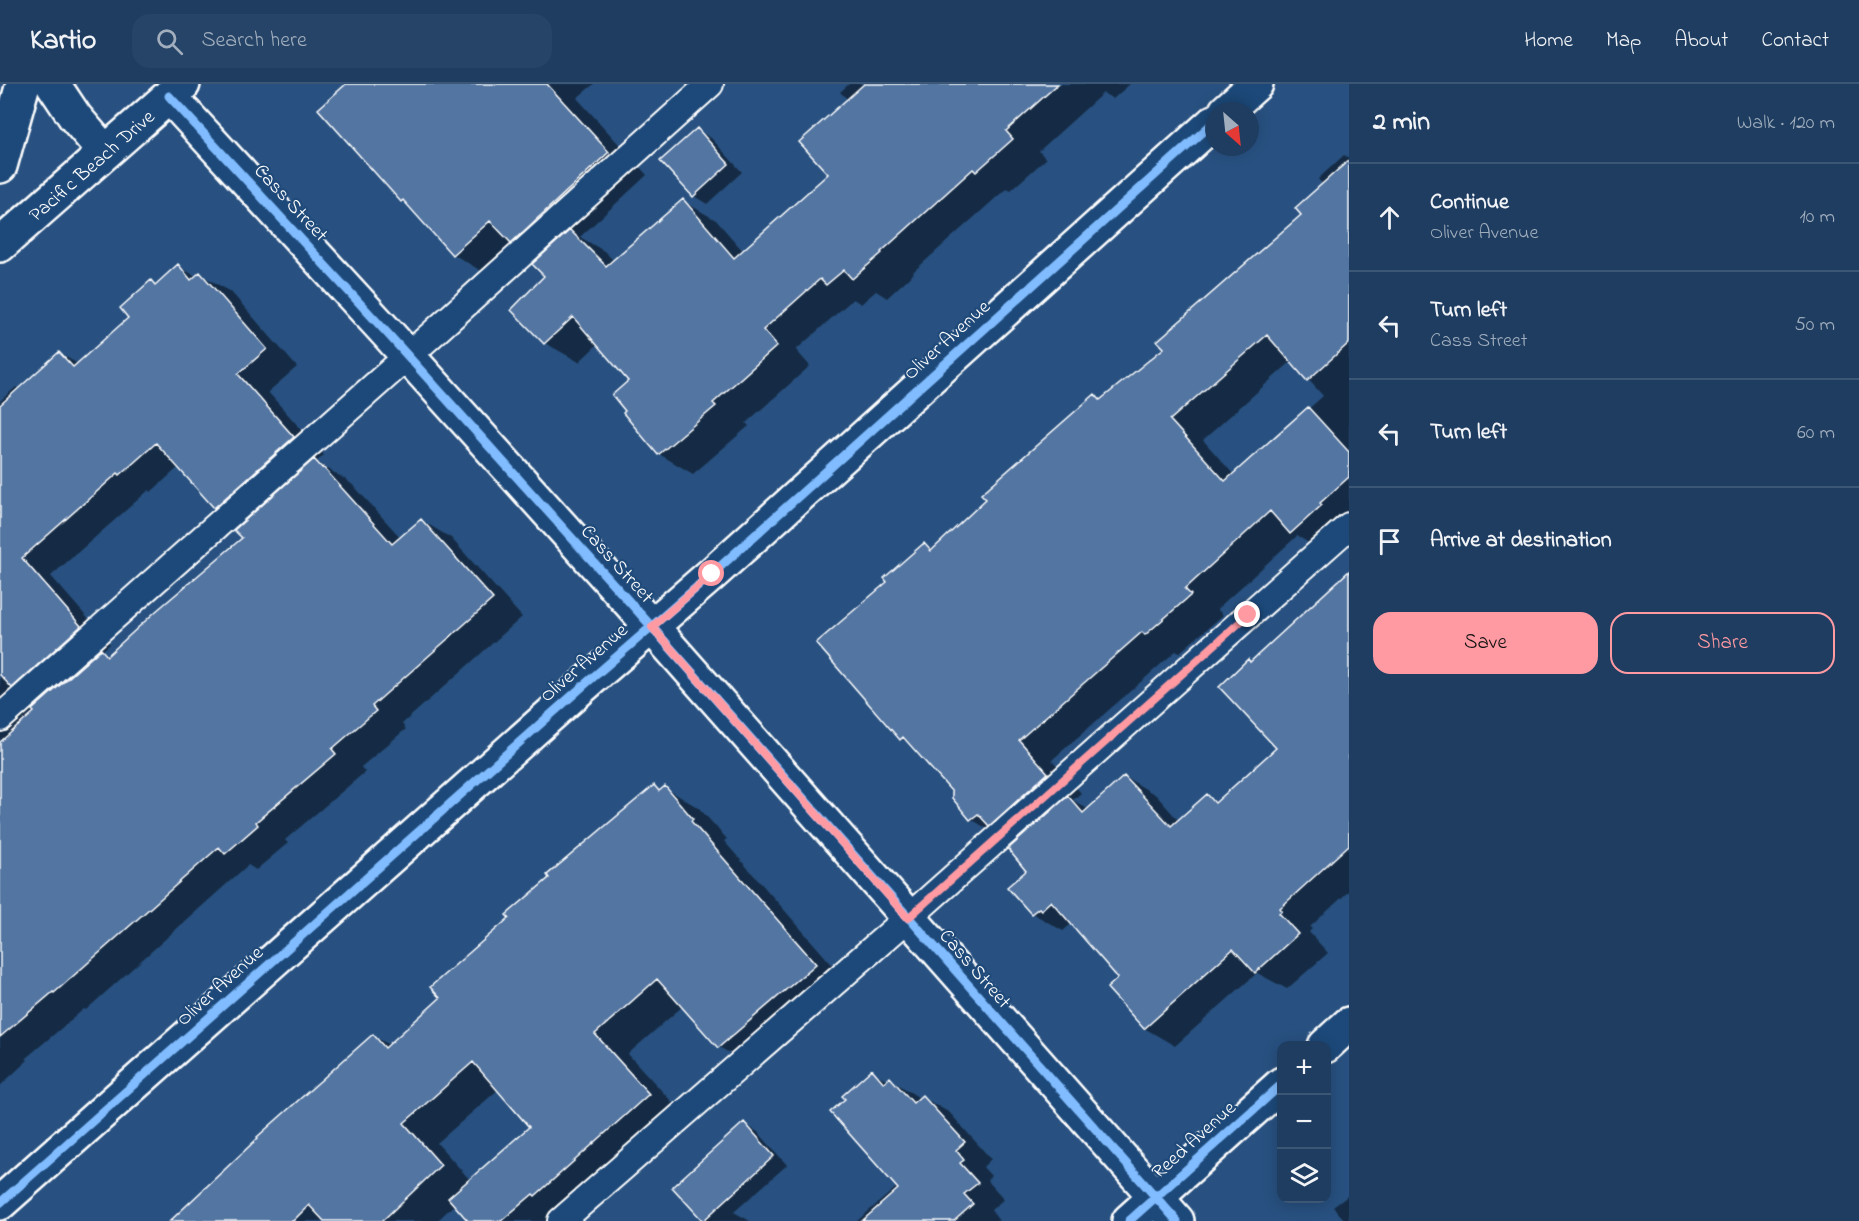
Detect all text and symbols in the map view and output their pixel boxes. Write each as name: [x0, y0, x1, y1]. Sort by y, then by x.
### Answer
search box: [132, 14, 552, 68]
text: Kartio: [30, 21, 96, 62]
icon: search: [153, 25, 186, 58]
text: Search here: [201, 25, 307, 57]
text: Home: [1524, 26, 1573, 56]
text: Map: [1606, 26, 1641, 56]
text: About: [1674, 26, 1728, 56]
text: Contact: [1761, 26, 1829, 56]
north arrow: [1205, 102, 1259, 156]
street label: Pacific Beach Drive: [23, 104, 162, 230]
text: 2 min: [1373, 104, 1430, 142]
text: Walk · 120 m: [1737, 109, 1835, 138]
street label: Cass Street: [246, 158, 334, 249]
text: Continue: [1430, 187, 1509, 219]
icon: ahead: [1373, 201, 1406, 234]
text: 10 m: [1799, 203, 1835, 232]
text: Oliver Avenue: [1430, 219, 1538, 248]
street label: Oliver Avenue: [898, 294, 998, 388]
text: Turn left: [1430, 295, 1507, 327]
icon: left: [1373, 309, 1406, 342]
text: 50 m: [1794, 311, 1835, 340]
text: Cass Street: [1430, 327, 1528, 356]
icon: left: [1373, 417, 1406, 450]
text: Turn left: [1430, 417, 1507, 449]
text: 60 m: [1797, 419, 1835, 448]
street label: Cass Street: [573, 519, 660, 611]
icon: arrive: [1373, 525, 1406, 558]
text: Arrive at destination: [1430, 525, 1612, 557]
route start: [698, 560, 724, 586]
route end: [1234, 601, 1260, 627]
button: Save: [1373, 612, 1598, 674]
button: Share: [1610, 612, 1835, 674]
street label: Oliver Avenue: [534, 617, 635, 710]
street label: Cass Street: [931, 923, 1017, 1016]
street label: Oliver Avenue: [171, 940, 271, 1034]
map controls: [1277, 1041, 1331, 1203]
button: +: [1277, 1041, 1331, 1095]
street label: Reed Avenue: [1146, 1095, 1243, 1187]
button: −: [1277, 1095, 1331, 1149]
button: layers: [1277, 1149, 1331, 1203]

